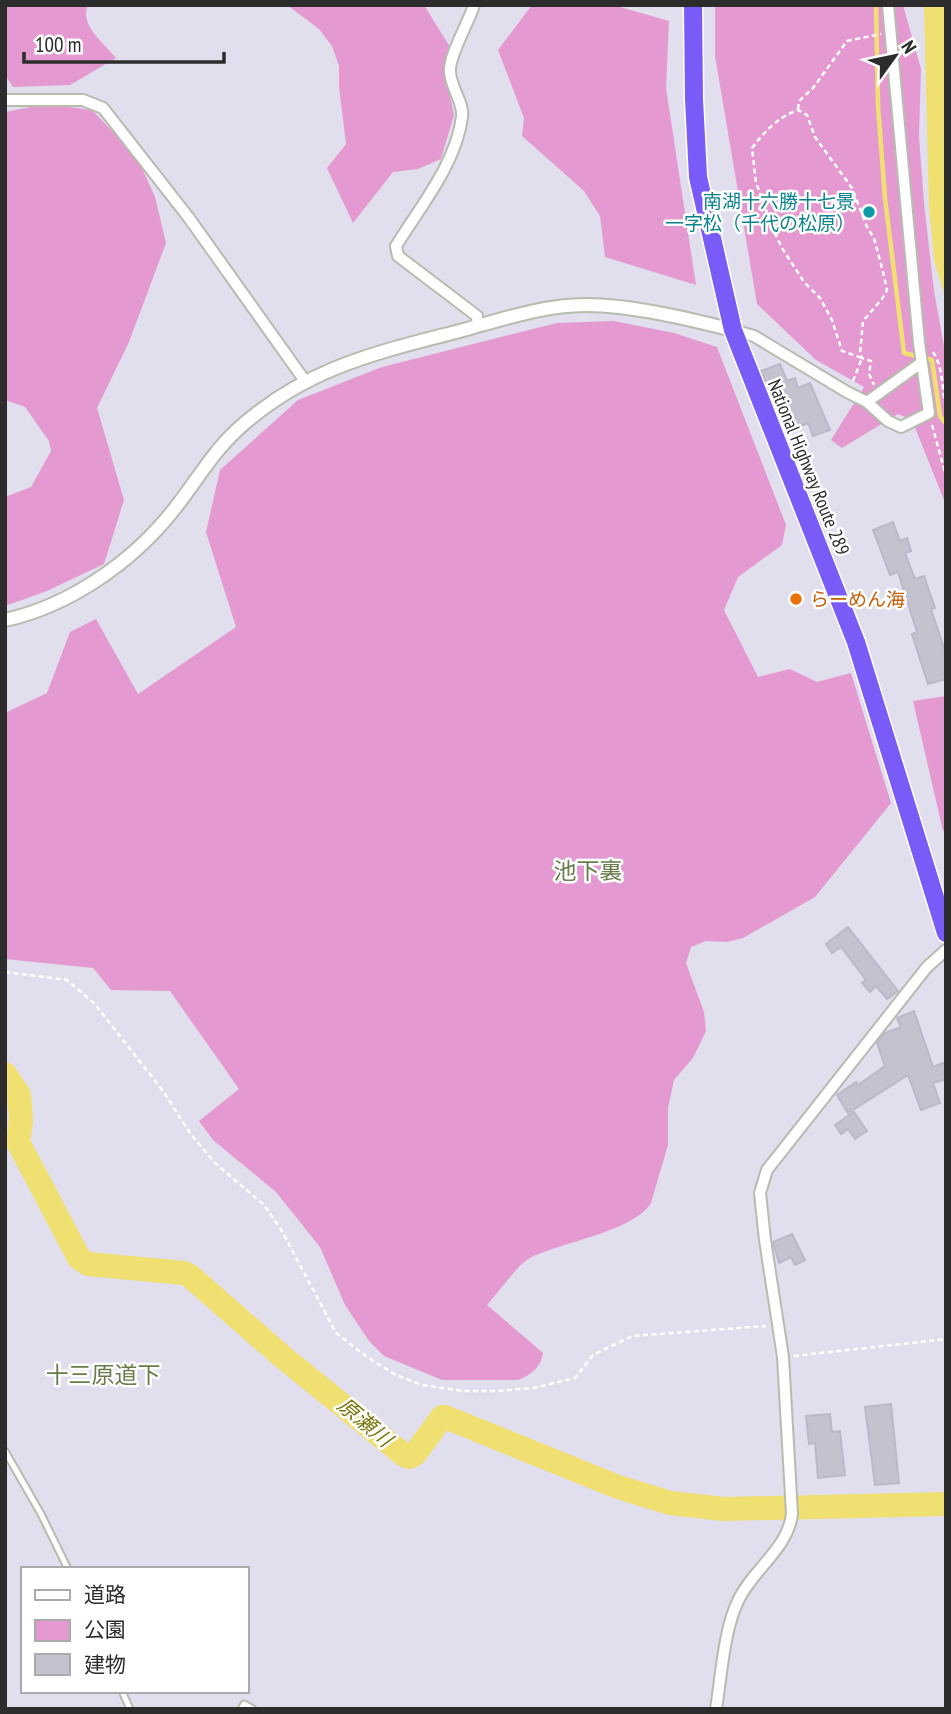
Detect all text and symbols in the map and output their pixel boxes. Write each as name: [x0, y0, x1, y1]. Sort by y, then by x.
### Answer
scale bar: [24, 21, 224, 65]
north arrow: [860, 21, 930, 91]
text: 100 m: [35, 31, 81, 58]
text: N: [896, 36, 922, 58]
place label: 南湖十六勝十七景 一字松（千代の松原）: [665, 189, 855, 235]
marker: 南湖十六勝十七景 一字松（千代の松原）: [861, 204, 877, 220]
street label: National Highway Route 289: [763, 376, 855, 558]
place label: らーめん海: [810, 587, 905, 611]
marker: らーめん海: [788, 591, 804, 607]
district label: 池下裏: [554, 856, 623, 885]
district label: 十三原道下: [46, 1360, 161, 1389]
water label: 原瀬川: [332, 1391, 399, 1454]
legend: [21, 1567, 248, 1693]
text: 道路: [84, 1581, 126, 1608]
text: 公園: [84, 1616, 126, 1643]
text: 建物: [84, 1651, 126, 1678]

